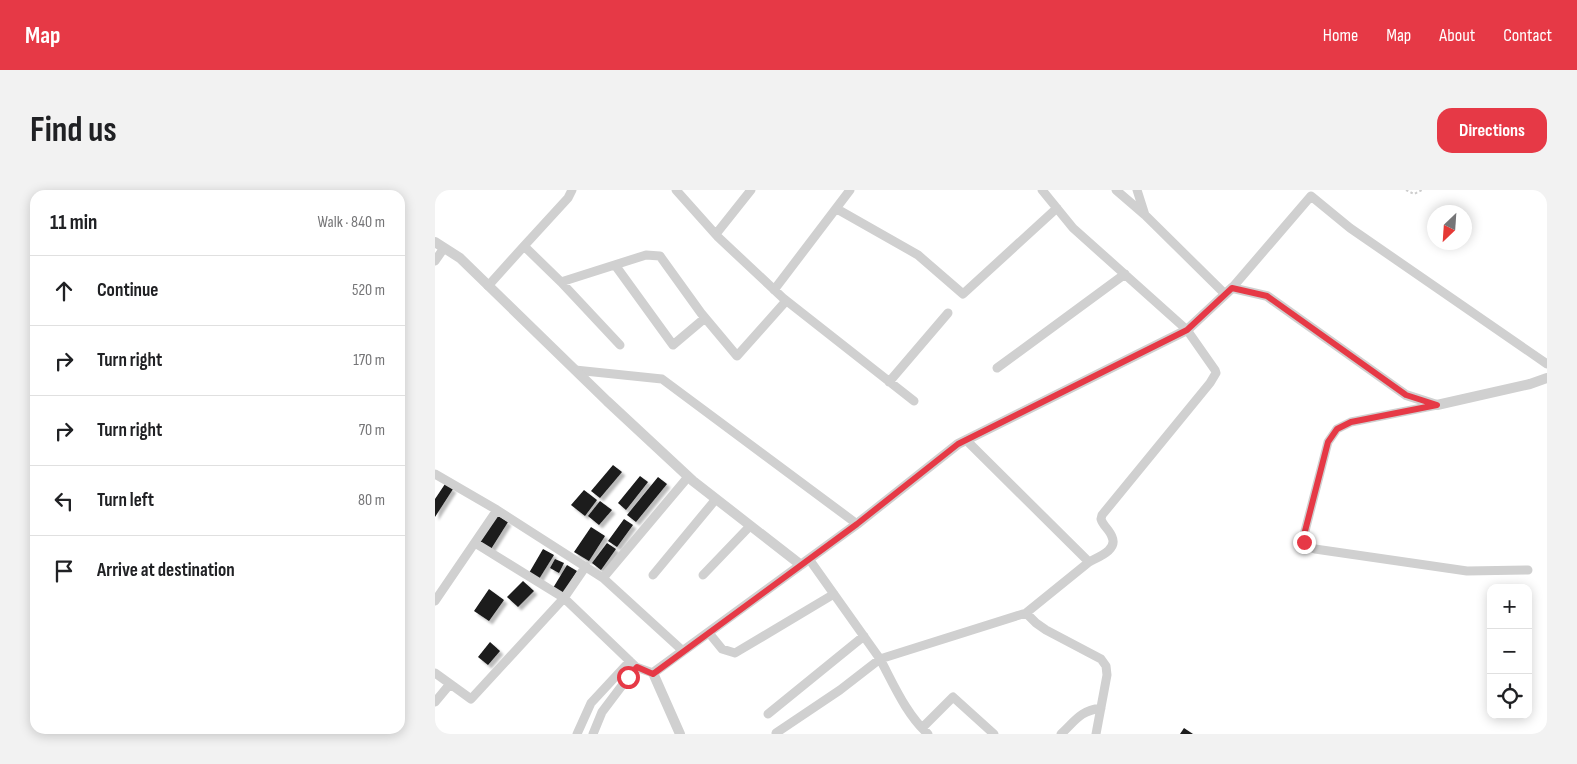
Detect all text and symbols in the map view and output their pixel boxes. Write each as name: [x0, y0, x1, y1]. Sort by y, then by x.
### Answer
text: Map: [25, 21, 60, 50]
text: Home: [1323, 25, 1358, 46]
text: Map: [1386, 25, 1411, 46]
text: About: [1439, 25, 1475, 46]
text: Contact: [1503, 25, 1552, 46]
button: Directions: [1437, 108, 1547, 153]
text: Find us: [30, 109, 117, 152]
north arrow: [1427, 205, 1472, 250]
text: 11 min: [50, 210, 97, 235]
text: Walk · 840 m: [318, 213, 385, 232]
icon: ahead: [50, 277, 78, 305]
text: Continue: [97, 279, 158, 302]
text: 520 m: [352, 281, 385, 300]
icon: right: [50, 347, 78, 375]
text: Turn right: [97, 349, 162, 372]
text: 170 m: [353, 351, 385, 370]
icon: right: [50, 417, 78, 445]
text: Turn right: [97, 419, 162, 442]
text: 70 m: [359, 421, 385, 440]
icon: left: [50, 487, 78, 515]
text: Turn left: [97, 489, 154, 512]
text: 80 m: [358, 491, 385, 510]
route end: [1293, 531, 1316, 554]
icon: arrive: [50, 557, 78, 585]
text: Arrive at destination: [97, 559, 235, 582]
map controls: [1487, 584, 1532, 719]
button: +: [1487, 584, 1532, 629]
button: −: [1487, 629, 1532, 674]
route start: [617, 666, 640, 689]
button: locate: [1487, 674, 1532, 719]

